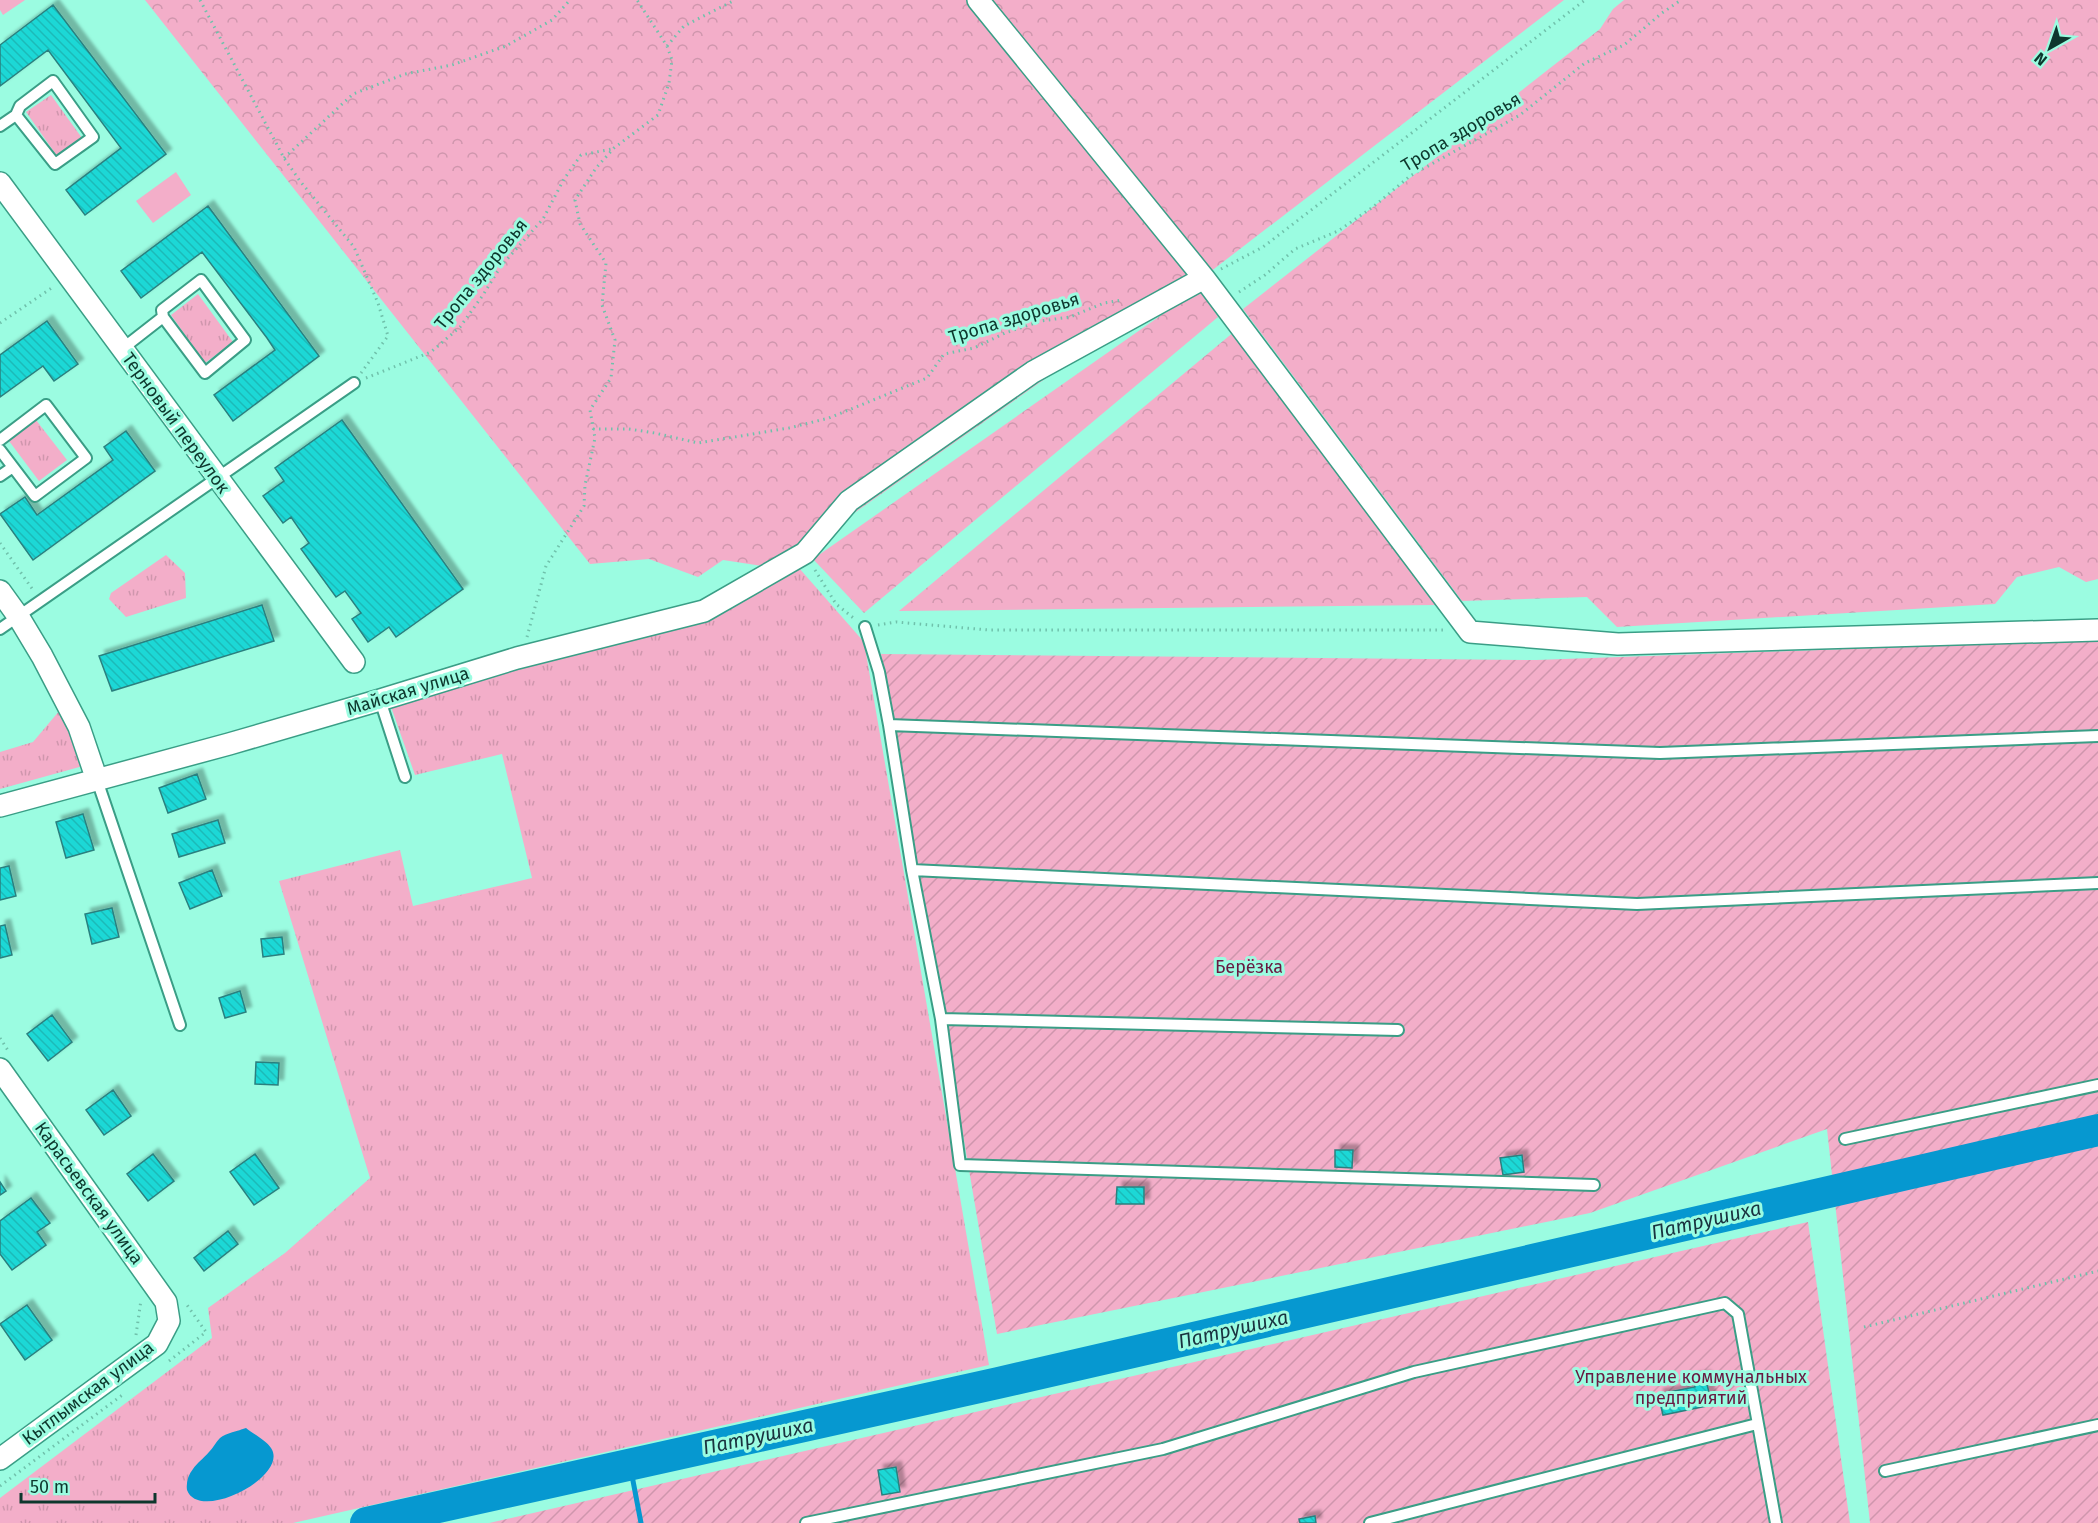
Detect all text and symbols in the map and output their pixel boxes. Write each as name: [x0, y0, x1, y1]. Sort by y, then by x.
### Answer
north arrow: [2020, 18, 2080, 78]
text: N: [2031, 48, 2051, 70]
street label: Тропа здоровья: [1397, 88, 1525, 176]
street label: Тропа здоровья: [430, 214, 532, 334]
street label: Тропа здоровья: [946, 288, 1082, 348]
street label: Терновый переулок: [118, 348, 235, 498]
street label: Майская улица: [344, 662, 472, 720]
park label: Берёзка: [1215, 956, 1283, 978]
street label: Карасьевская улица: [30, 1117, 148, 1269]
water label: Патрушиха: [1649, 1196, 1763, 1244]
water label: Патрушиха: [1176, 1305, 1290, 1353]
street label: Кытлымская улица: [18, 1336, 158, 1450]
park label: Управление коммунальных предприятий: [1575, 1366, 1807, 1409]
water label: Патрушиха: [701, 1413, 815, 1459]
scale bar: [21, 1466, 154, 1504]
text: 50 m: [30, 1476, 69, 1498]

